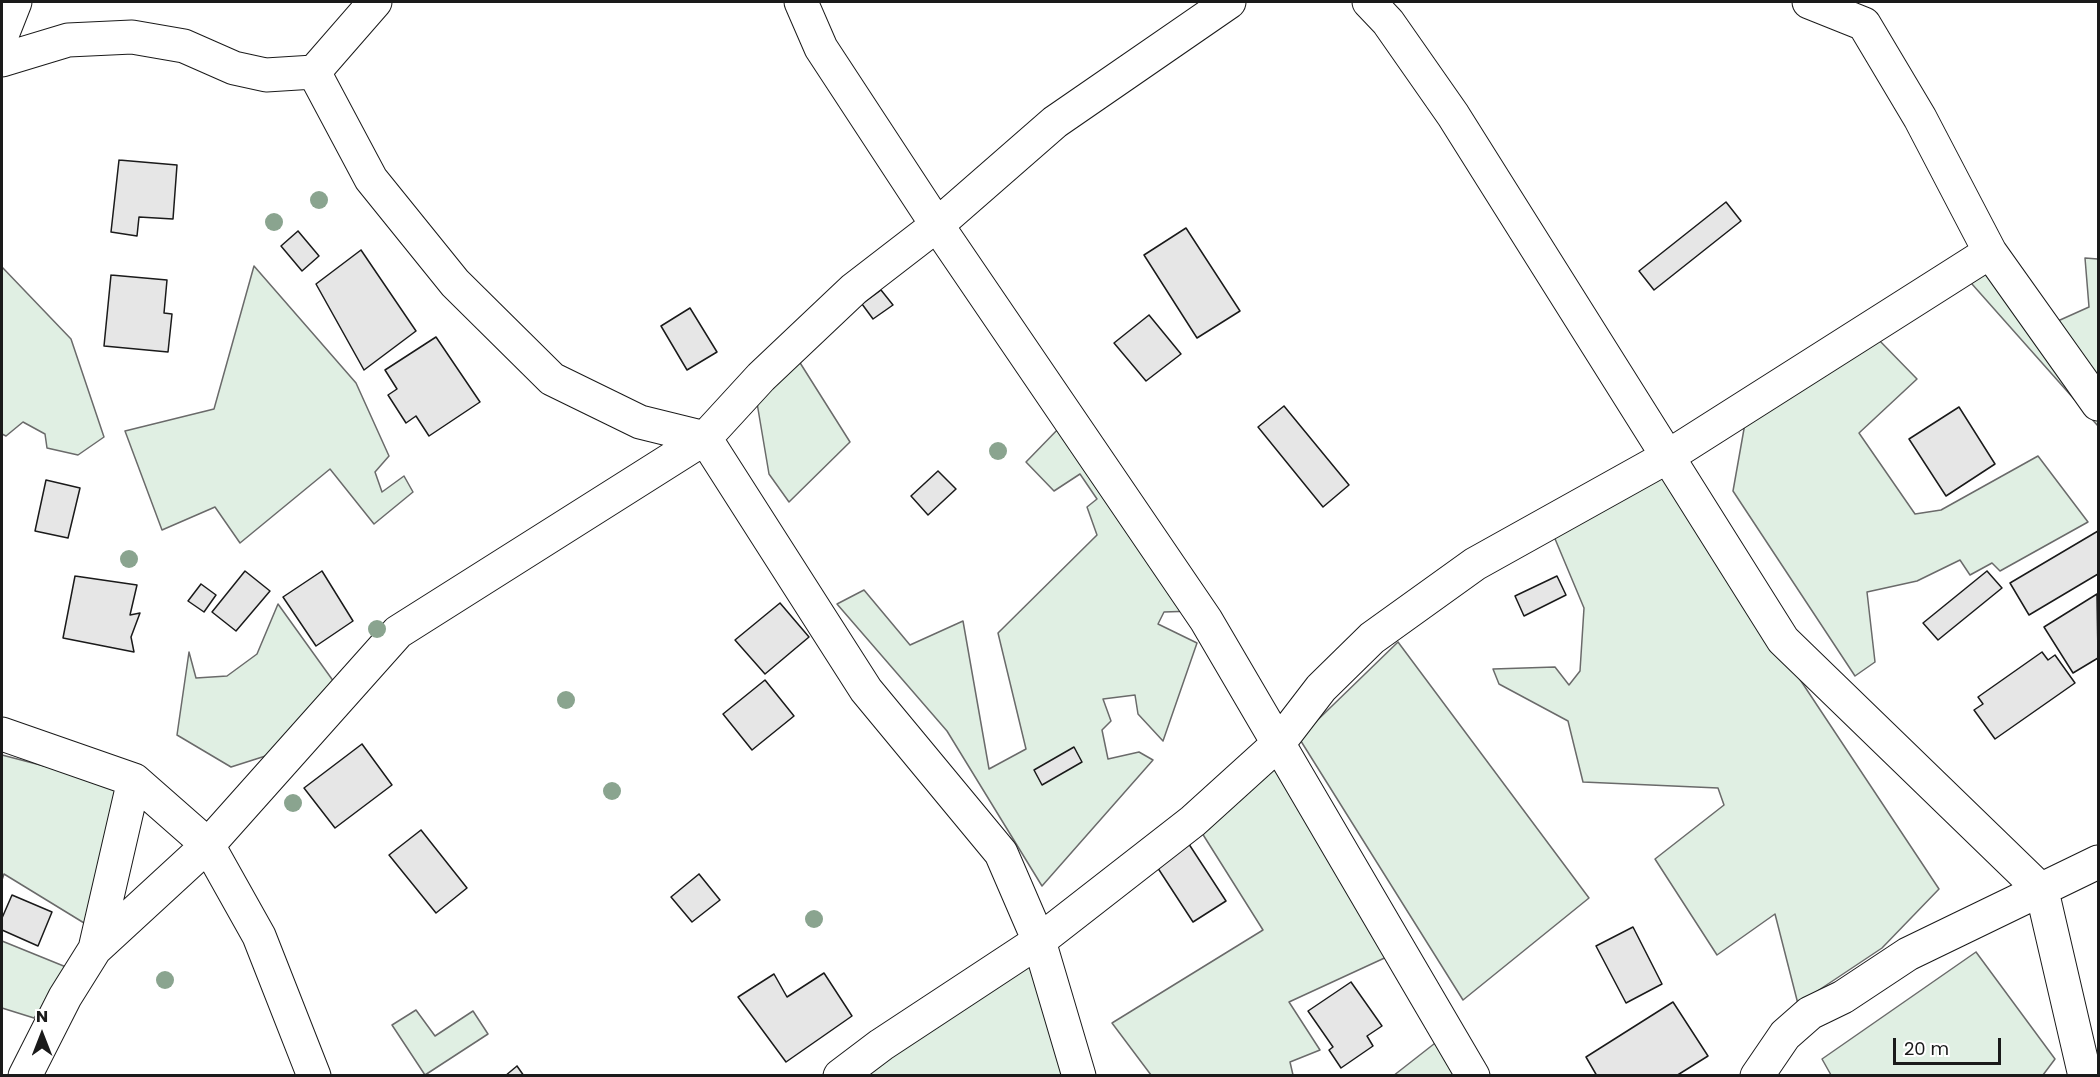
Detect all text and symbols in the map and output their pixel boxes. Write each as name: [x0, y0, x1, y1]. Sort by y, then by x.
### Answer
north arrow: [12, 1005, 72, 1065]
text: N: [36, 1005, 48, 1028]
scale bar: [1896, 1026, 2004, 1064]
text: 20 m: [1904, 1036, 1949, 1061]

